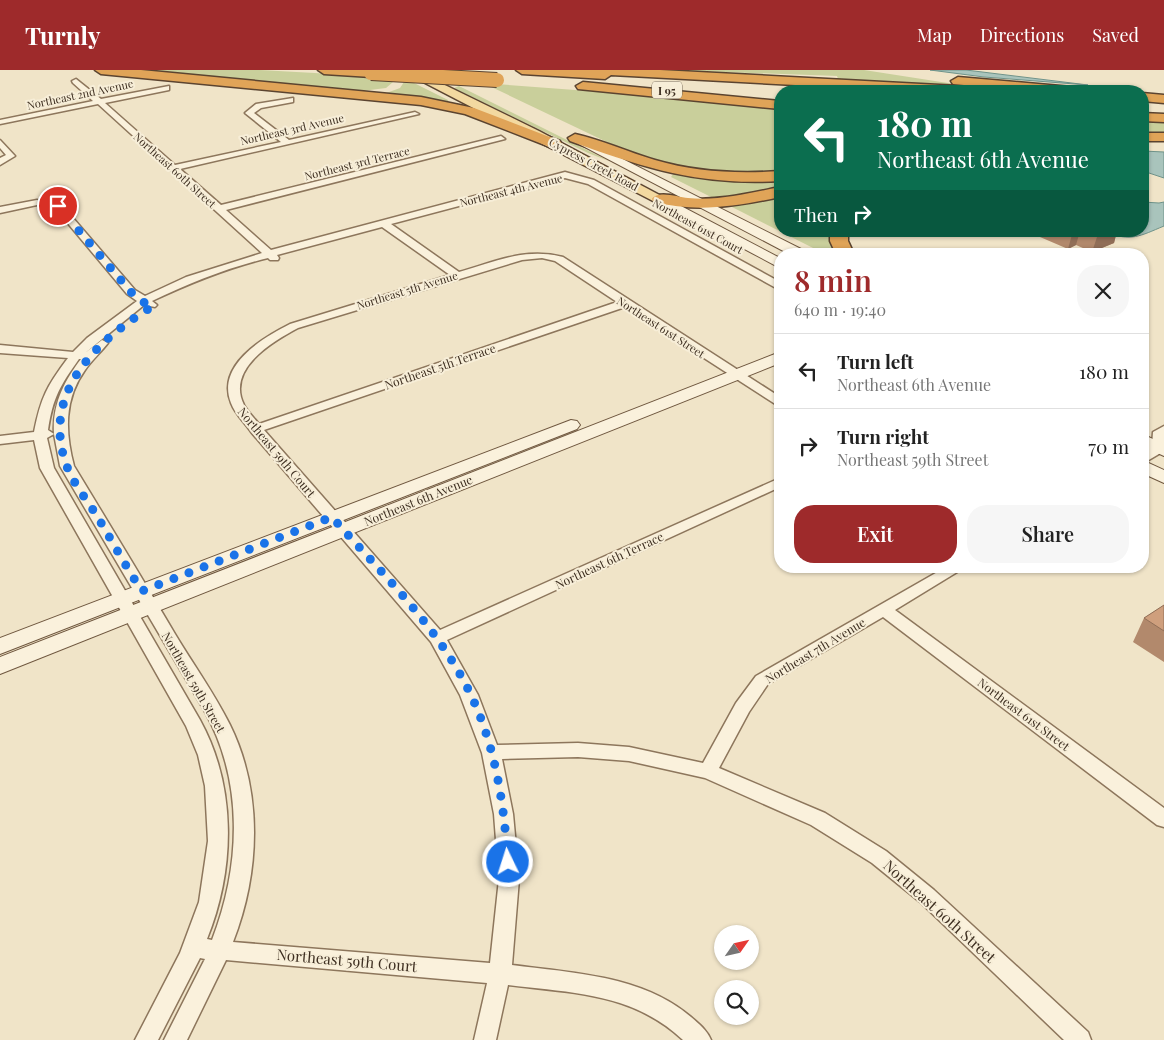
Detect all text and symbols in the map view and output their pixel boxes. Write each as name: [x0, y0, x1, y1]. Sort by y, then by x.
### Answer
text: Turnly: [25, 19, 100, 51]
text: Map: [917, 23, 952, 47]
text: Directions: [980, 23, 1064, 47]
text: Saved: [1092, 23, 1139, 47]
street label: Northeast 2nd Avenue: [26, 75, 135, 113]
road number: I 95: [652, 82, 682, 98]
text: 180 m: [877, 99, 972, 146]
icon: left: [794, 105, 859, 170]
street label: Northeast 3rd Avenue: [239, 110, 346, 148]
street label: Northeast 60th Street: [131, 129, 220, 211]
street label: Cypress Creek Road: [547, 134, 642, 194]
street label: Northeast 3rd Terrace: [303, 143, 412, 183]
text: Northeast 6th Avenue: [877, 144, 1089, 174]
street label: Northeast 4th Avenue: [458, 170, 564, 210]
pin: [37, 185, 79, 227]
icon: arrive: [44, 192, 72, 220]
street label: Northeast 61st Court: [650, 195, 746, 257]
icon: right: [848, 200, 876, 228]
text: Then: [794, 201, 838, 227]
text: 8 min: [794, 260, 872, 300]
button: close: [1077, 265, 1129, 317]
street label: Northeast 5th Avenue: [355, 267, 460, 313]
street label: Northeast 61st Street: [614, 293, 708, 361]
text: 640 m · 19:40: [794, 299, 886, 320]
street label: Northeast 5th Terrace: [382, 339, 498, 393]
text: Turn left: [837, 348, 914, 374]
icon: left: [794, 357, 822, 385]
text: 180 m: [1079, 358, 1129, 384]
text: Northeast 6th Avenue: [837, 374, 991, 395]
street label: Northeast 59th Court: [235, 404, 320, 501]
text: Turn right: [837, 423, 929, 449]
icon: right: [794, 432, 822, 460]
text: 70 m: [1088, 433, 1129, 459]
text: Northeast 59th Street: [837, 449, 988, 470]
street label: Northeast 6th Avenue: [361, 471, 475, 529]
button: Exit: [794, 505, 957, 563]
button: Share: [967, 505, 1129, 563]
street label: Northeast 6th Terrace: [552, 528, 666, 592]
street label: Northeast 7th Avenue: [762, 614, 868, 686]
street label: Northeast 59th Street: [159, 629, 230, 736]
street label: Northeast 61st Street: [975, 674, 1074, 754]
position arrow: [481, 835, 533, 887]
street label: Northeast 60th Street: [880, 855, 1001, 967]
north arrow: [714, 925, 759, 970]
map controls: [714, 925, 759, 1025]
street label: Northeast 59th Court: [276, 944, 419, 976]
button: search: [714, 980, 759, 1025]

